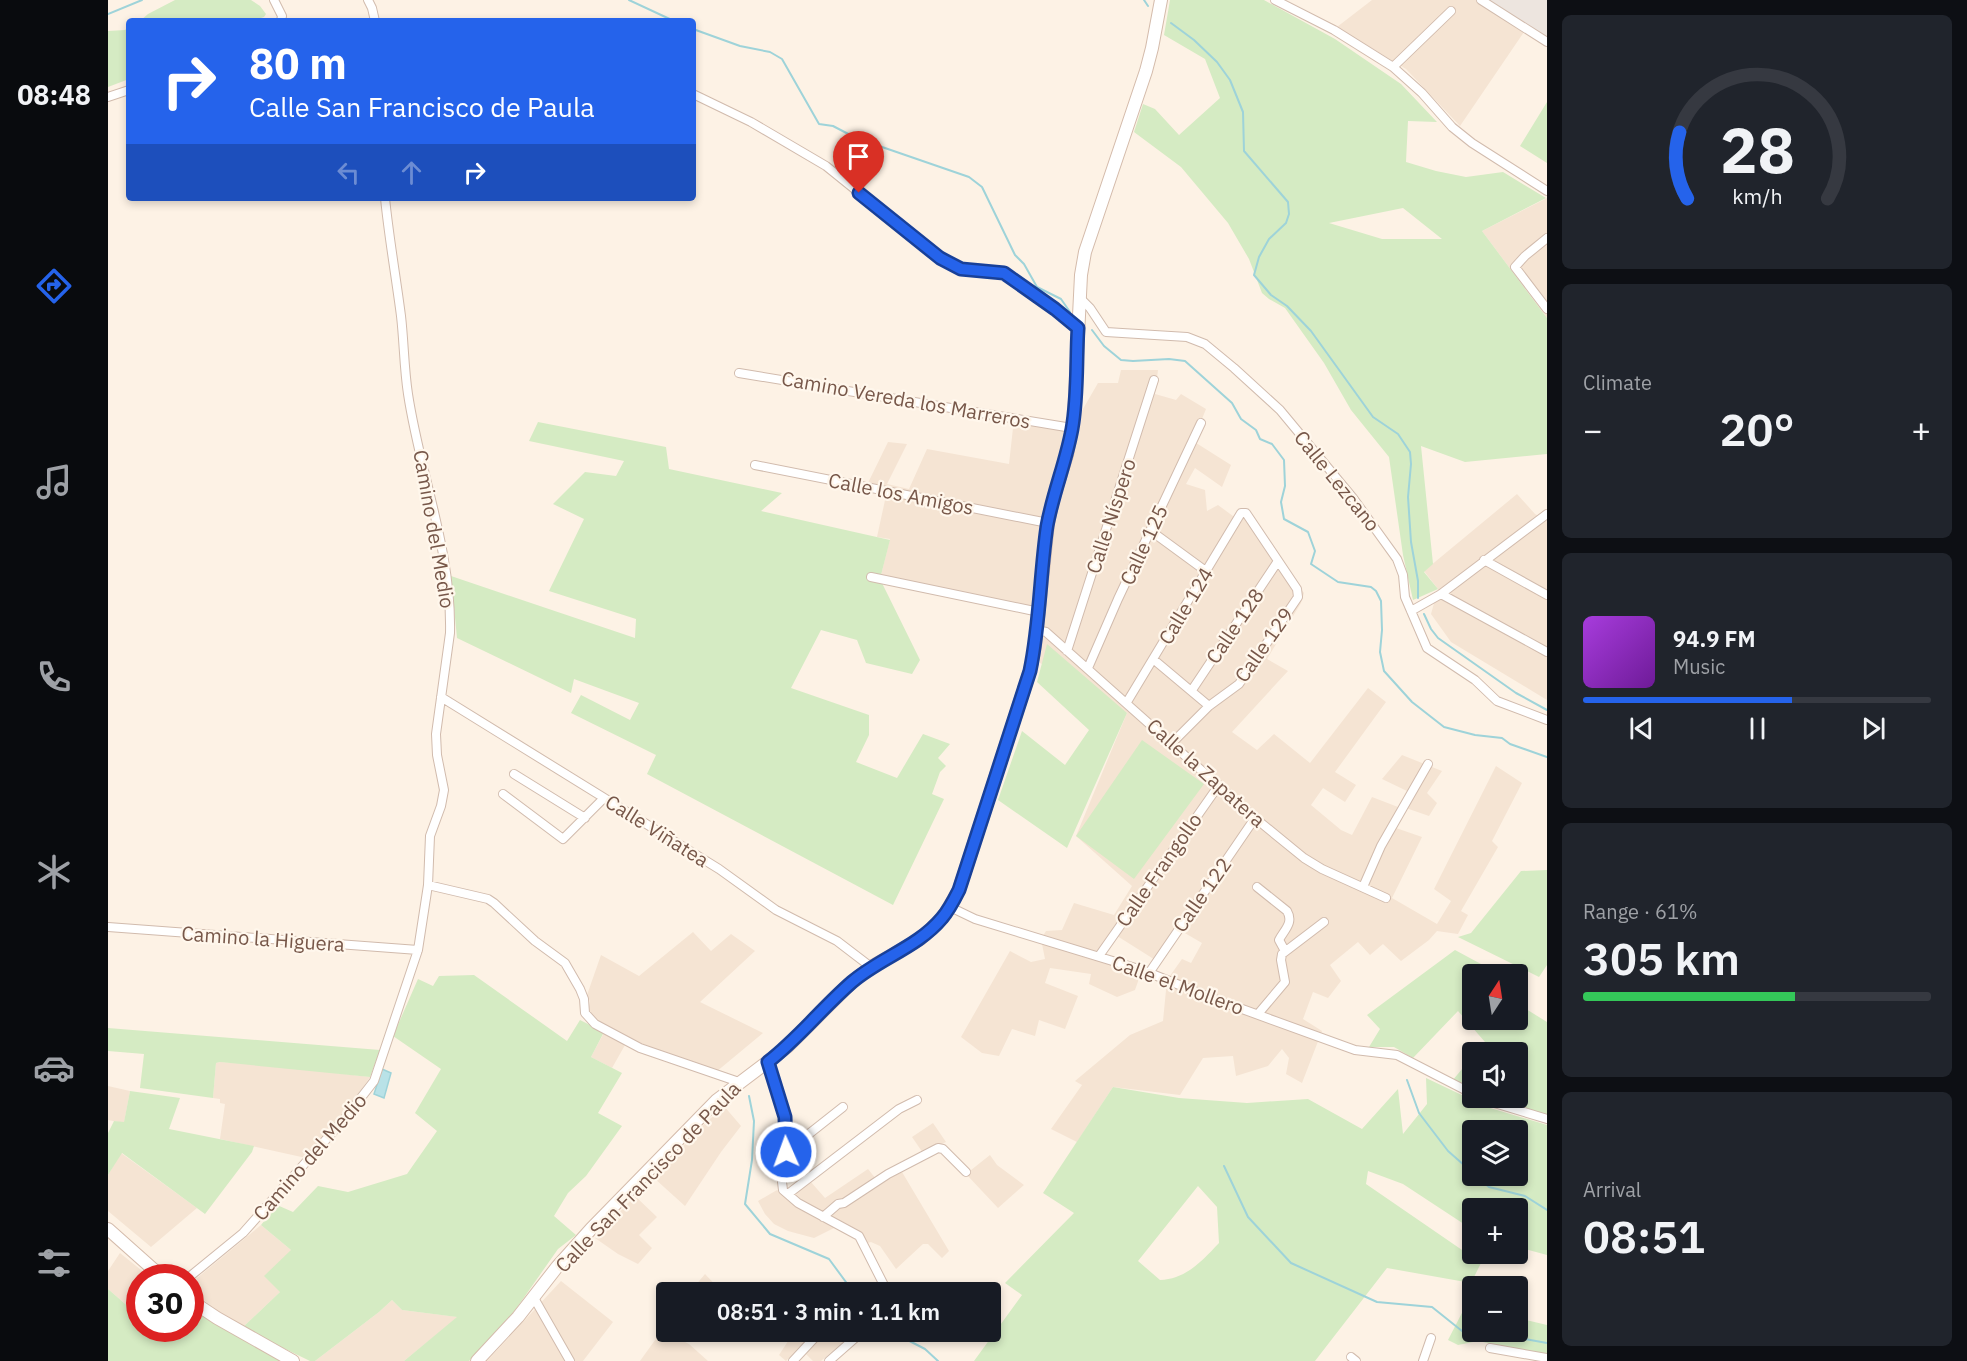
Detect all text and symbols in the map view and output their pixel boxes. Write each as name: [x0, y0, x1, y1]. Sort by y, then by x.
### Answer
text: 80 m: [249, 36, 347, 91]
icon: right: [150, 42, 228, 120]
text: 08:48: [17, 77, 91, 112]
text: Calle San Francisco de Paula: [249, 89, 595, 124]
text: 28: [1720, 109, 1794, 190]
pin: [833, 131, 884, 193]
icon: arrive: [842, 140, 875, 173]
icon: left: [332, 156, 365, 189]
icon: ahead: [395, 156, 428, 189]
icon: right: [458, 156, 491, 189]
text: km/h: [1732, 182, 1782, 210]
icon: directions: [33, 265, 75, 307]
street label: Camino Vereda los Marreros: [779, 364, 1033, 435]
text: Climate: [1583, 369, 1652, 396]
text: 20°: [1719, 400, 1795, 458]
text: −: [1583, 408, 1603, 451]
text: +: [1911, 408, 1931, 451]
street label: Calle Lezcano: [1288, 425, 1386, 537]
street label: Camino del Medio: [407, 447, 462, 610]
street label: Calle Níspero: [1079, 455, 1142, 577]
icon: music: [33, 461, 75, 503]
street label: Calle los Amigos: [826, 466, 976, 521]
street label: Calle 125: [1113, 500, 1174, 589]
street label: Calle 124: [1152, 562, 1219, 649]
street label: Calle 128: [1199, 583, 1270, 669]
street label: Calle 129: [1228, 602, 1299, 688]
text: 94.9 FM: [1673, 624, 1756, 653]
text: Music: [1673, 653, 1725, 680]
icon: phone: [33, 656, 75, 698]
street label: Calle la Zapatera: [1141, 712, 1272, 833]
icon: previous: [1625, 712, 1658, 745]
icon: pause: [1741, 712, 1774, 745]
icon: next: [1857, 712, 1890, 745]
street label: Calle Viñatea: [600, 788, 714, 873]
street label: Calle Frangollo: [1109, 807, 1208, 932]
icon: climate: [33, 851, 75, 893]
street label: Calle 122: [1166, 852, 1237, 938]
text: Range · 61%: [1583, 898, 1698, 925]
street label: Camino la Higuera: [180, 919, 346, 958]
text: 305 km: [1583, 929, 1740, 987]
street label: Calle el Mollero: [1109, 948, 1248, 1021]
north arrow: [1462, 964, 1528, 1030]
map controls: [1462, 964, 1528, 1342]
button: sound: [1462, 1042, 1528, 1108]
icon: car: [33, 1047, 75, 1089]
street label: Calle San Francisco de Paula: [549, 1075, 747, 1278]
street label: Camino del Medio: [247, 1087, 372, 1226]
position arrow: [754, 1120, 818, 1184]
button: layers: [1462, 1120, 1528, 1186]
text: Arrival: [1583, 1176, 1641, 1203]
button: +: [1462, 1198, 1528, 1264]
text: 08:51: [1583, 1207, 1705, 1265]
icon: filters: [33, 1242, 75, 1284]
speed limit sign: 30: [126, 1264, 204, 1342]
button: −: [1462, 1276, 1528, 1342]
text: 08:51 · 3 min · 1.1 km: [717, 1297, 940, 1326]

